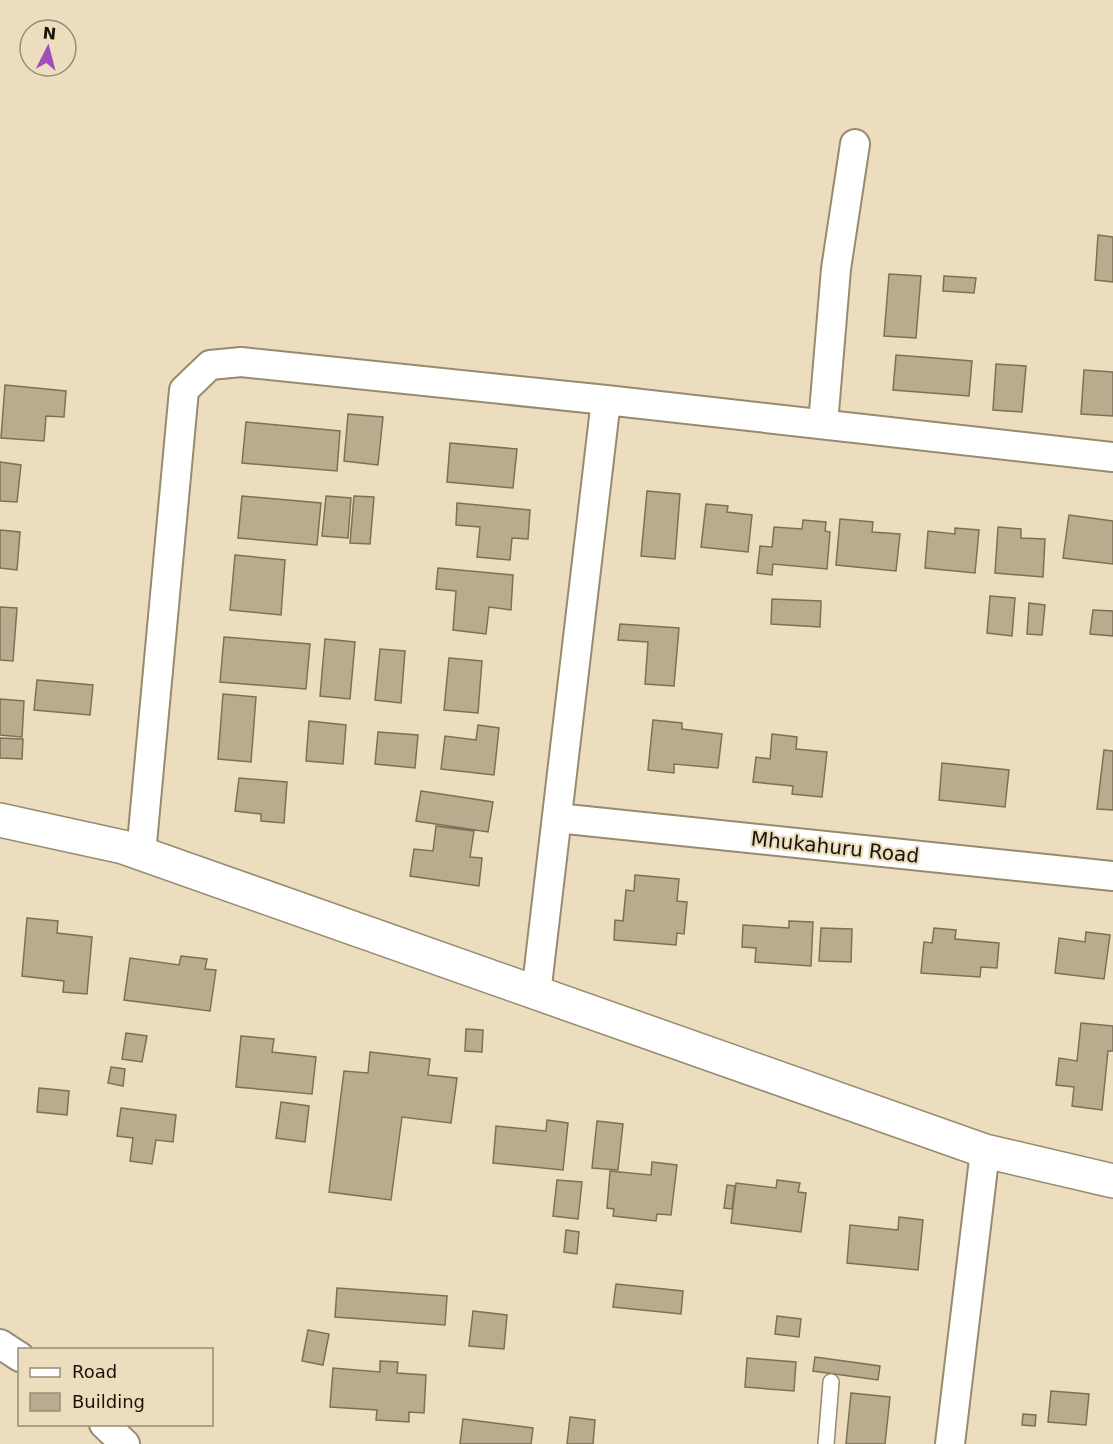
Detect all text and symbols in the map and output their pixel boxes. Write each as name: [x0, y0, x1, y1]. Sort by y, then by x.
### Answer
north arrow: [18, 18, 78, 78]
text: N: [42, 23, 57, 44]
street label: Mhukahuru Road: [750, 826, 920, 868]
legend: [18, 1348, 213, 1426]
text: Road: [72, 1361, 117, 1382]
text: Building: [72, 1391, 145, 1412]

